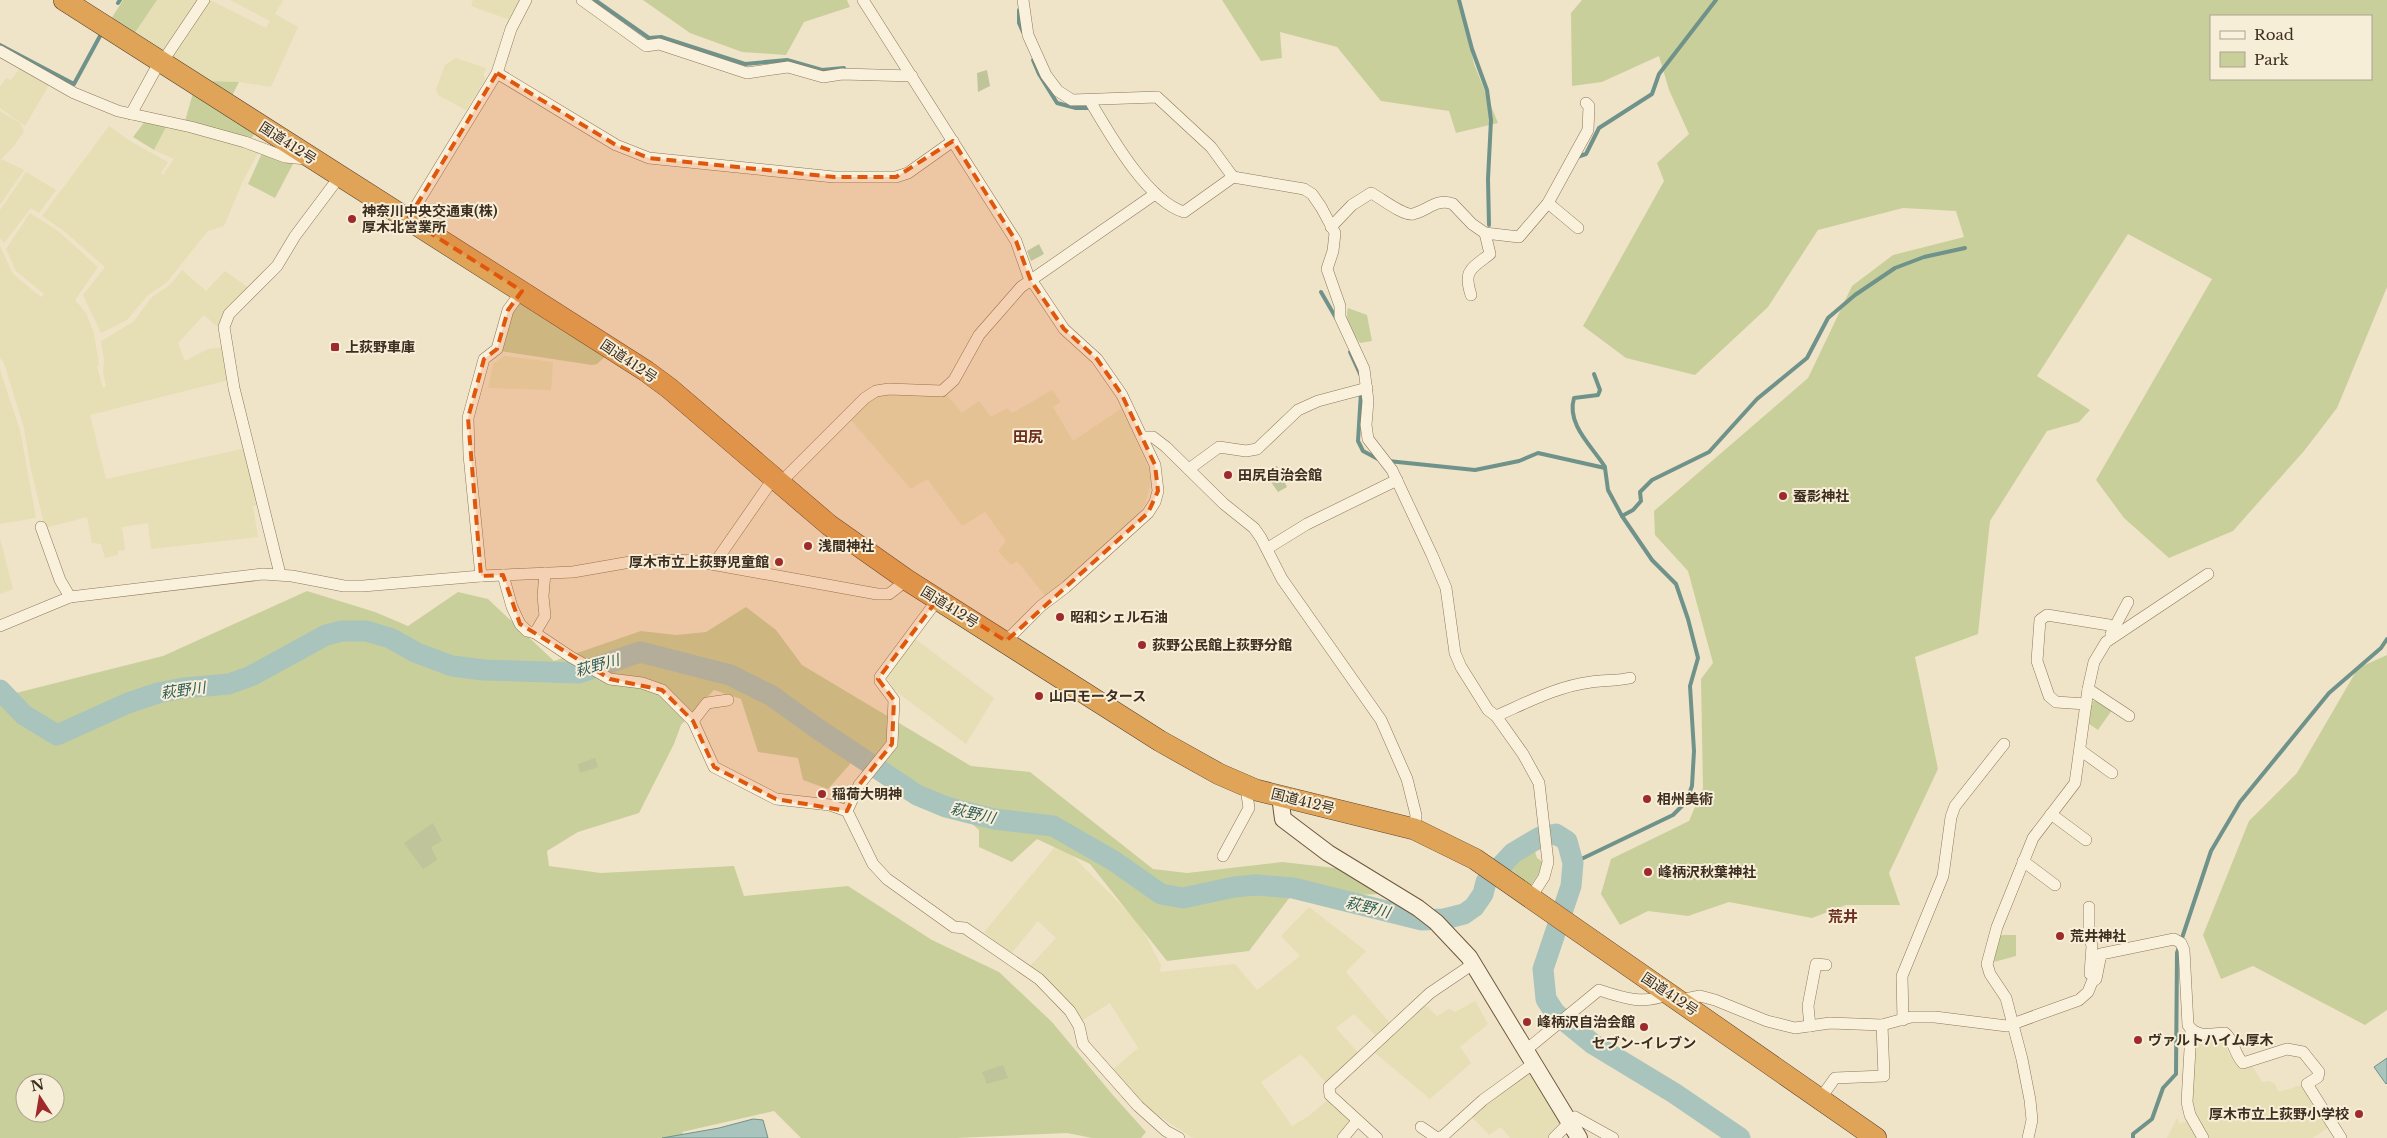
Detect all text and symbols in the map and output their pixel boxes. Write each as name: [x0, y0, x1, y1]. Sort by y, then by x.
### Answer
legend: [2210, 15, 2372, 80]
text: Road: [2254, 25, 2294, 44]
text: Park: [2254, 50, 2290, 69]
street label: 国道412号: [256, 118, 320, 168]
place label: 神奈川中央交通東(株) 厚木北営業所: [362, 202, 498, 236]
marker: 神奈川中央交通東(株) 厚木北営業所: [346, 213, 358, 225]
street label: 国道412号: [597, 335, 661, 387]
place label: 上荻野車庫: [345, 338, 415, 356]
marker: 上荻野車庫: [329, 341, 341, 353]
district label: 田尻: [1013, 427, 1043, 446]
place label: 田尻自治会館: [1238, 466, 1322, 484]
marker: 田尻自治会館: [1222, 469, 1234, 481]
place label: 蚕影神社: [1793, 487, 1849, 505]
marker: 蚕影神社: [1777, 490, 1789, 502]
place label: 浅間神社: [818, 537, 874, 555]
marker: 浅間神社: [802, 540, 814, 552]
place label: 厚木市立上荻野児童館: [629, 553, 769, 571]
marker: 厚木市立上荻野児童館: [773, 556, 785, 568]
street label: 国道412号: [918, 582, 982, 632]
place label: 昭和シェル石油: [1070, 608, 1168, 626]
marker: 昭和シェル石油: [1054, 611, 1066, 623]
place label: 荻野公民館上荻野分館: [1152, 636, 1292, 654]
marker: 荻野公民館上荻野分館: [1136, 639, 1148, 651]
water label: 萩野川: [573, 649, 623, 680]
water label: 萩野川: [159, 677, 209, 703]
place label: 山口モータース: [1049, 687, 1146, 705]
marker: 山口モータース: [1033, 690, 1045, 702]
street label: 国道412号: [1269, 784, 1337, 818]
place label: 稲荷大明神: [832, 785, 902, 803]
marker: 稲荷大明神: [816, 788, 828, 800]
place label: 相州美術: [1657, 790, 1713, 808]
marker: 相州美術: [1641, 793, 1653, 805]
water label: 萩野川: [949, 799, 999, 828]
place label: 峰柄沢秋葉神社: [1658, 863, 1756, 881]
marker: 峰柄沢秋葉神社: [1642, 866, 1654, 878]
water label: 萩野川: [1344, 892, 1394, 922]
district label: 荒井: [1828, 907, 1858, 926]
place label: 荒井神社: [2070, 927, 2126, 945]
marker: 荒井神社: [2054, 930, 2066, 942]
street label: 国道412号: [1638, 968, 1702, 1020]
place label: 峰柄沢自治会館: [1537, 1013, 1635, 1031]
marker: 峰柄沢自治会館: [1521, 1016, 1533, 1028]
marker: セブン-イレブン: [1638, 1021, 1650, 1033]
place label: ヴァルトハイム厚木: [2148, 1031, 2273, 1049]
place label: セブン-イレブン: [1592, 1034, 1696, 1052]
marker: ヴァルトハイム厚木: [2132, 1034, 2144, 1046]
north arrow: [15, 1073, 65, 1123]
text: N: [29, 1075, 46, 1095]
place label: 厚木市立上荻野小学校: [2209, 1105, 2349, 1123]
marker: 厚木市立上荻野小学校: [2353, 1108, 2365, 1120]

